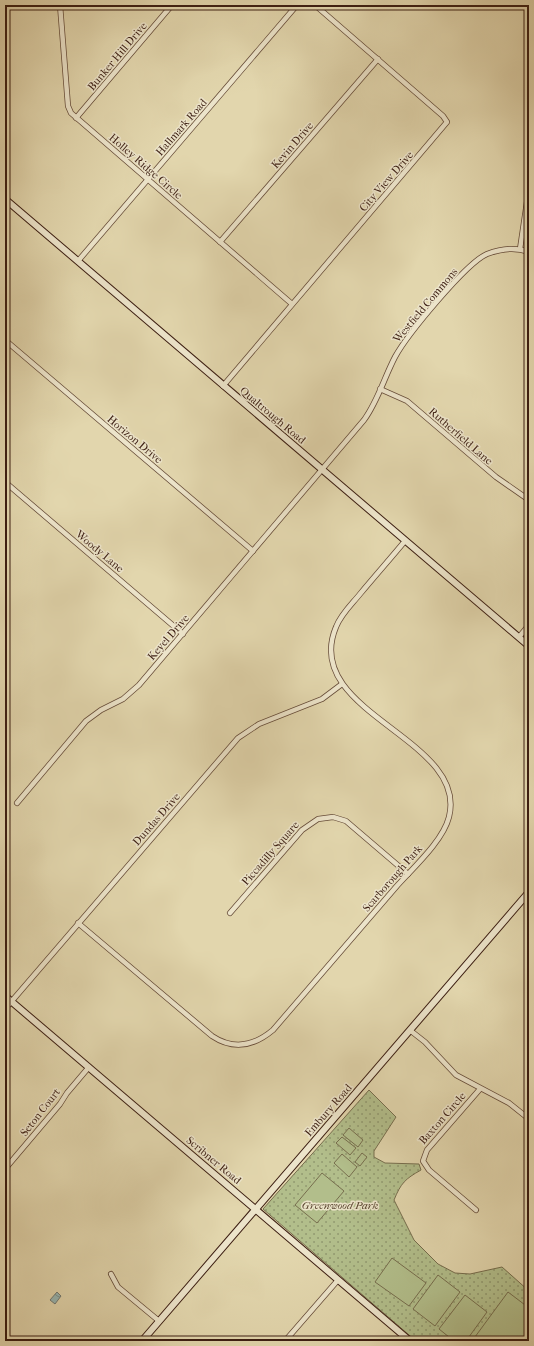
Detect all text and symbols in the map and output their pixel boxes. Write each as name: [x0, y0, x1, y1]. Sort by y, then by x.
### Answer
street label: Bunker Hill Drive: [85, 19, 150, 93]
street label: Hallmark Road: [153, 95, 210, 158]
street label: Kevin Drive: [269, 119, 317, 171]
street label: Holley Ridge Circle: [106, 131, 185, 202]
street label: City View Drive: [357, 148, 416, 214]
street label: Westfield Commons: [390, 265, 460, 346]
street label: Qualtrough Road: [237, 384, 309, 447]
street label: Rutherfield Lane: [426, 405, 496, 468]
street label: Horizon Drive: [104, 413, 165, 467]
street label: Woody Lane: [72, 527, 127, 576]
street label: Keyel Drive: [145, 611, 192, 663]
street label: Dundas Drive: [130, 790, 183, 848]
street label: Piccadilly Square: [239, 818, 302, 888]
street label: Scarborough Park: [360, 842, 425, 914]
street label: Embury Road: [302, 1081, 355, 1139]
street label: Seton Court: [18, 1086, 63, 1139]
street label: Baxton Circle: [416, 1089, 469, 1147]
street label: Scribner Road: [184, 1134, 244, 1188]
park label: Greenwood Park: [302, 1199, 379, 1212]

